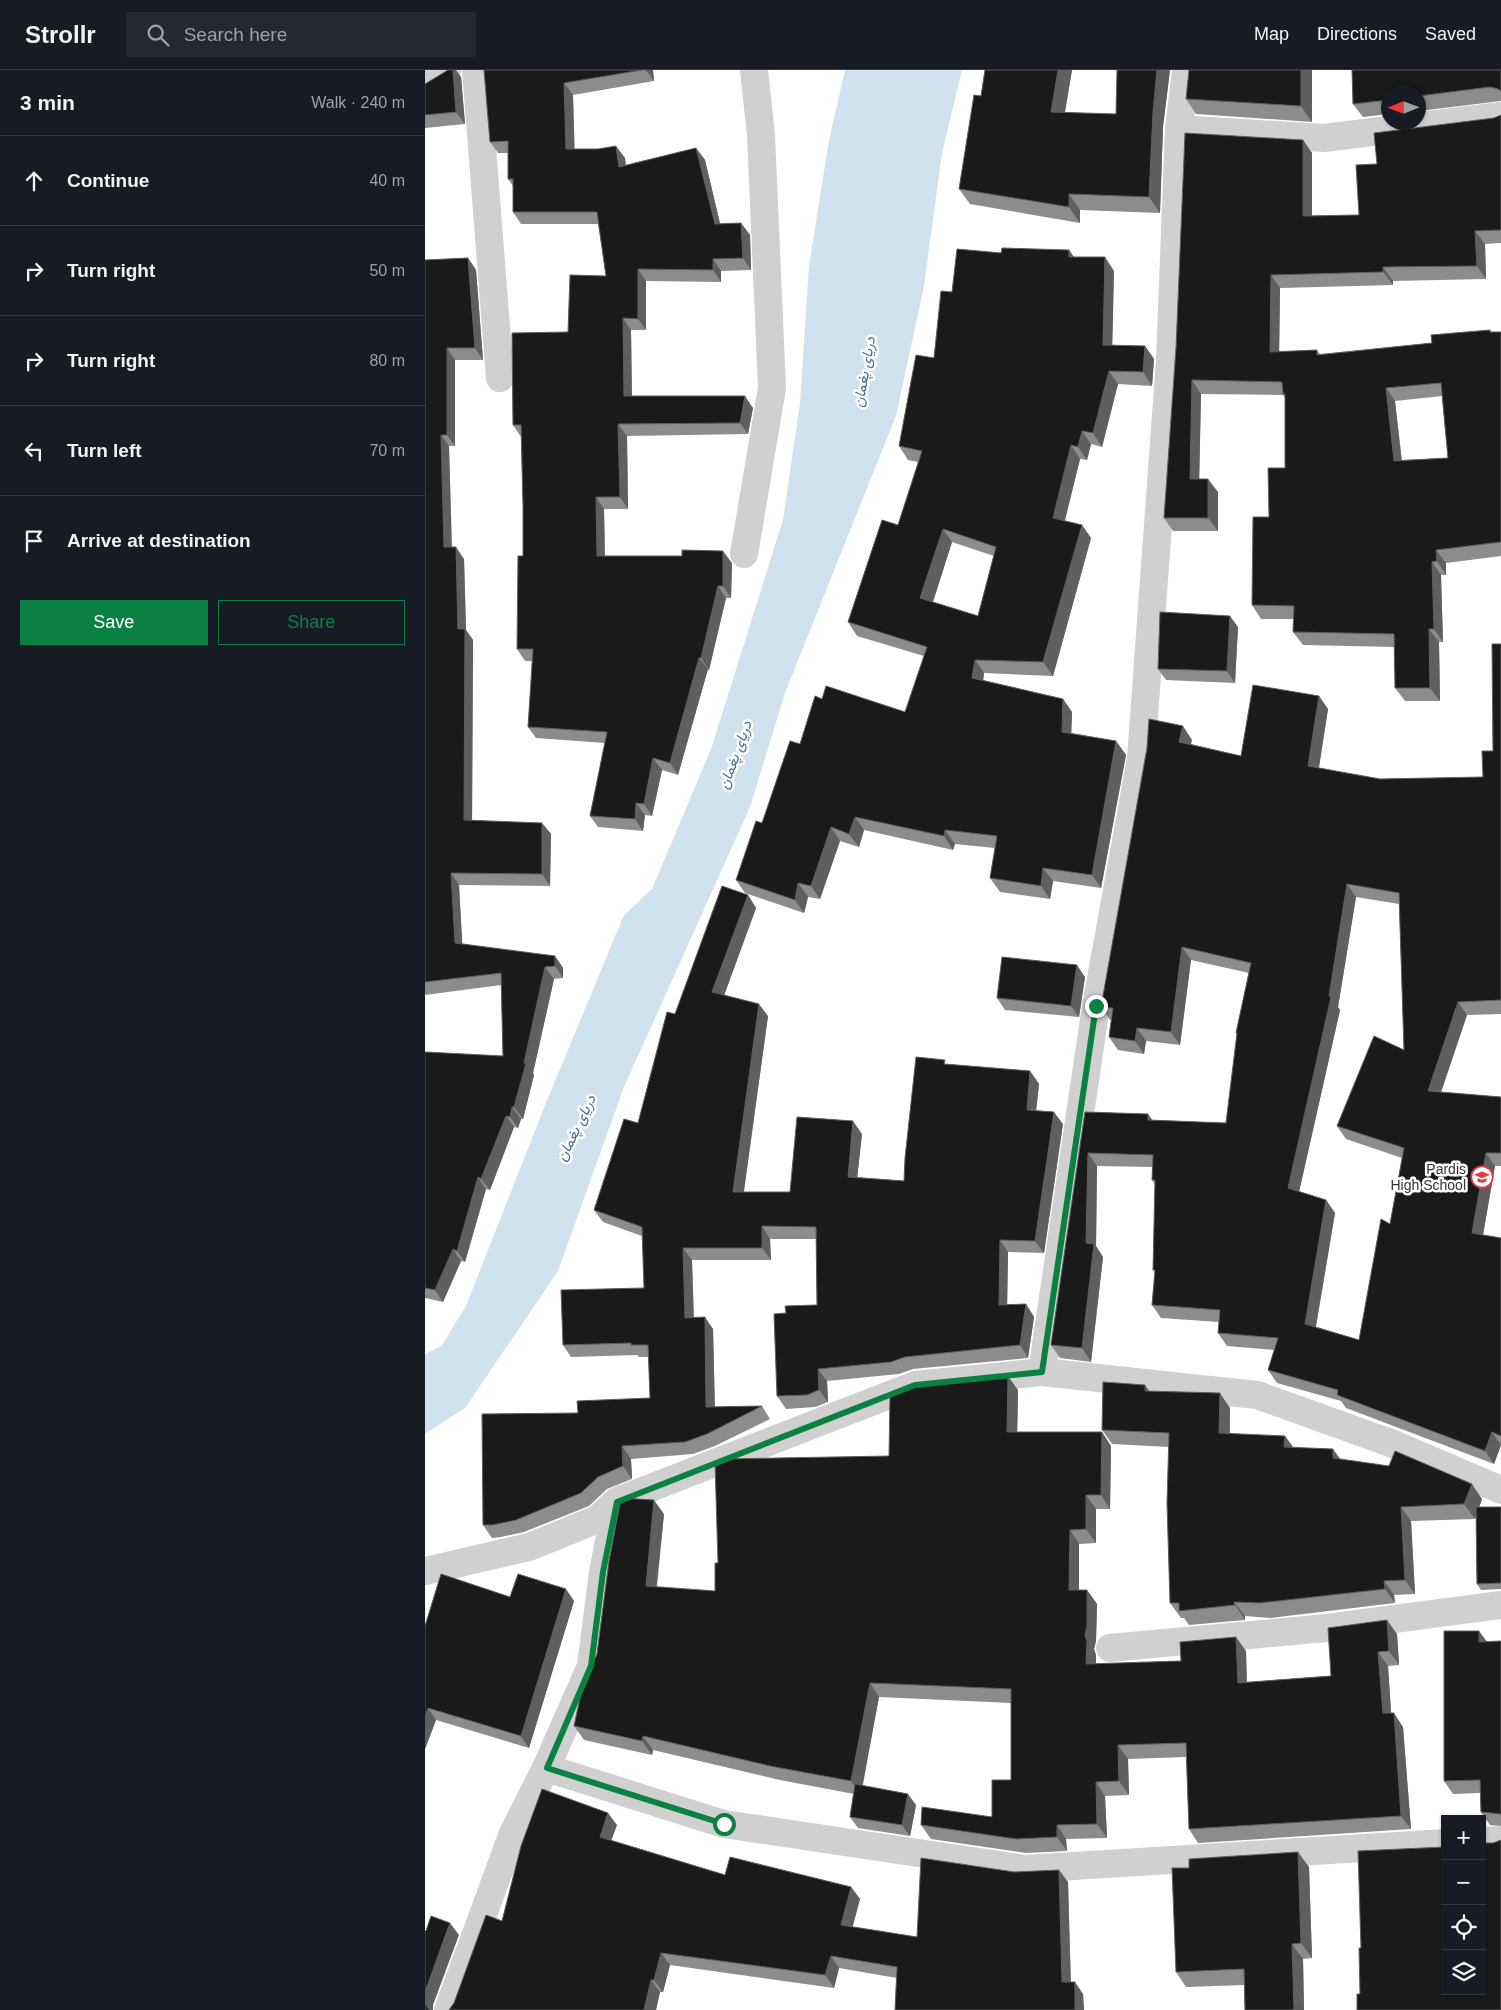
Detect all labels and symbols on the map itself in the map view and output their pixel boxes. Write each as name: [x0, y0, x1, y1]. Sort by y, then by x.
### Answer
north arrow: [1381, 85, 1426, 130]
water label: دریای پغمان: [849, 334, 880, 409]
water label: دریای پغمان: [714, 718, 757, 792]
route end: [1085, 995, 1108, 1018]
water label: دریای پغمان: [552, 1091, 601, 1165]
place label: Pardis High School: [1391, 1161, 1466, 1193]
school or university icon: Pardis High School: [1470, 1165, 1494, 1189]
route start: [713, 1813, 736, 1836]

